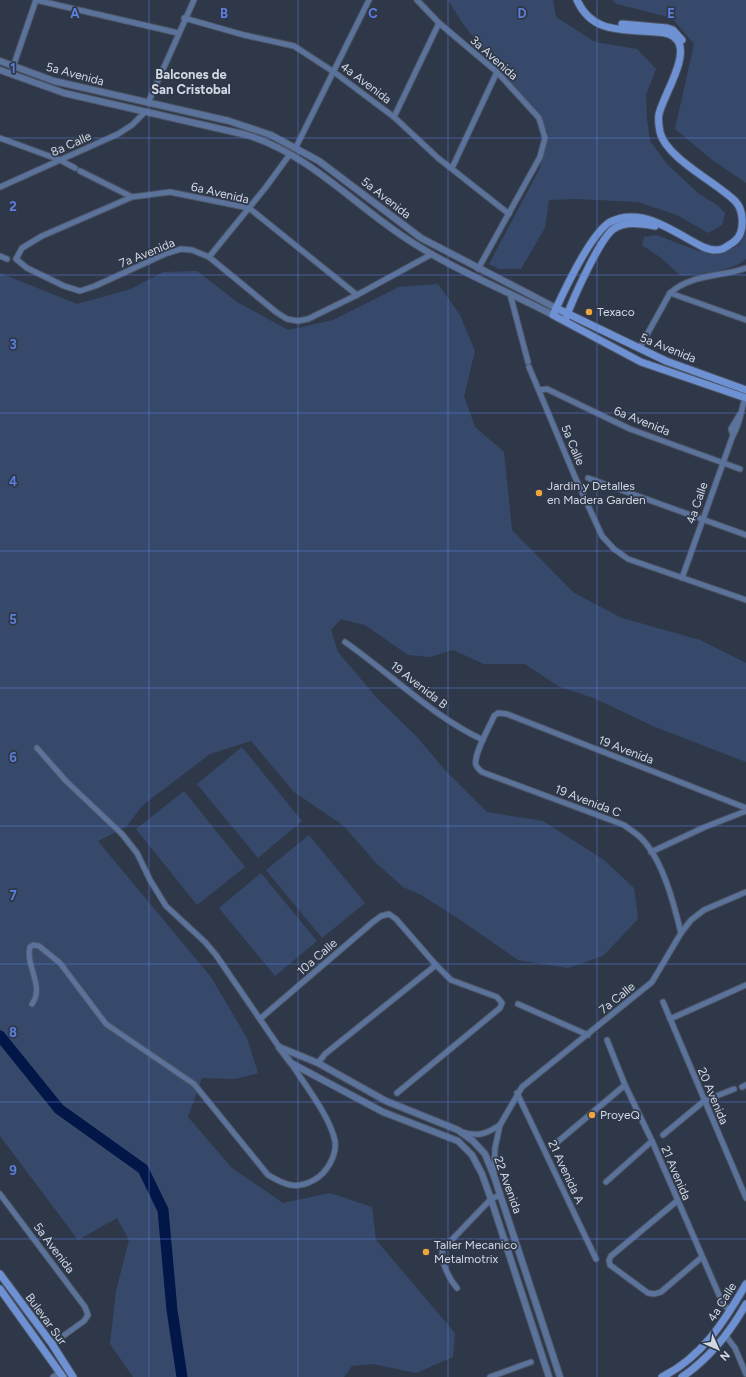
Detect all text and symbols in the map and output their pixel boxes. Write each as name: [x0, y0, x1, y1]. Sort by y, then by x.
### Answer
text: A: [70, 6, 80, 21]
text: B: [220, 6, 228, 21]
text: C: [368, 6, 378, 21]
text: D: [517, 6, 527, 21]
text: E: [667, 6, 675, 21]
street label: 3a Avenida: [467, 33, 521, 83]
street label: 4a Avenida: [338, 59, 394, 107]
street label: 5a Avenida: [45, 60, 105, 88]
text: 1: [10, 61, 16, 76]
district label: Balcones de San Cristobal: [151, 67, 231, 97]
street label: 8a Calle: [48, 129, 94, 159]
street label: 5a Avenida: [358, 174, 414, 222]
street label: 6a Avenida: [190, 180, 250, 206]
text: 2: [9, 199, 17, 214]
street label: 7a Avenida: [117, 235, 177, 271]
place label: Texaco: [597, 305, 635, 319]
marker: Texaco: [584, 307, 594, 317]
street label: 5a Avenida: [638, 330, 698, 366]
text: 3: [9, 337, 17, 352]
street label: 6a Avenida: [612, 403, 672, 439]
street label: 5a Calle: [558, 423, 588, 468]
text: 4: [9, 474, 17, 489]
place label: Jardin y Detalles en Madera Garden: [547, 479, 646, 507]
street label: 4a Calle: [683, 480, 711, 526]
marker: Jardin y Detalles en Madera Garden: [534, 488, 544, 498]
text: 5: [9, 612, 17, 627]
street label: 19 Avenida B: [388, 658, 450, 712]
street label: 19 Avenida: [596, 733, 656, 767]
text: 6: [9, 750, 17, 765]
street label: 19 Avenida C: [553, 782, 623, 820]
text: 7: [9, 888, 17, 903]
street label: 10a Calle: [294, 936, 340, 978]
street label: 7a Calle: [596, 979, 638, 1017]
text: 8: [9, 1025, 17, 1040]
street label: 20 Avenida: [695, 1065, 731, 1127]
place label: ProyeQ: [600, 1108, 640, 1122]
marker: ProyeQ: [587, 1110, 597, 1120]
street label: 21 Avenida A: [545, 1138, 587, 1206]
street label: 21 Avenida: [658, 1144, 694, 1202]
street label: 22 Avenida: [491, 1155, 525, 1215]
text: 9: [9, 1163, 17, 1178]
street label: 5a Avenida: [31, 1220, 77, 1276]
place label: Taller Mecanico Metalmotrix: [434, 1238, 517, 1266]
marker: Taller Mecanico Metalmotrix: [421, 1247, 431, 1257]
street label: 4a Calle: [705, 1280, 740, 1324]
street label: Bulevar Sur: [23, 1290, 69, 1348]
north arrow: [698, 1329, 738, 1369]
text: N: [717, 1348, 732, 1363]

